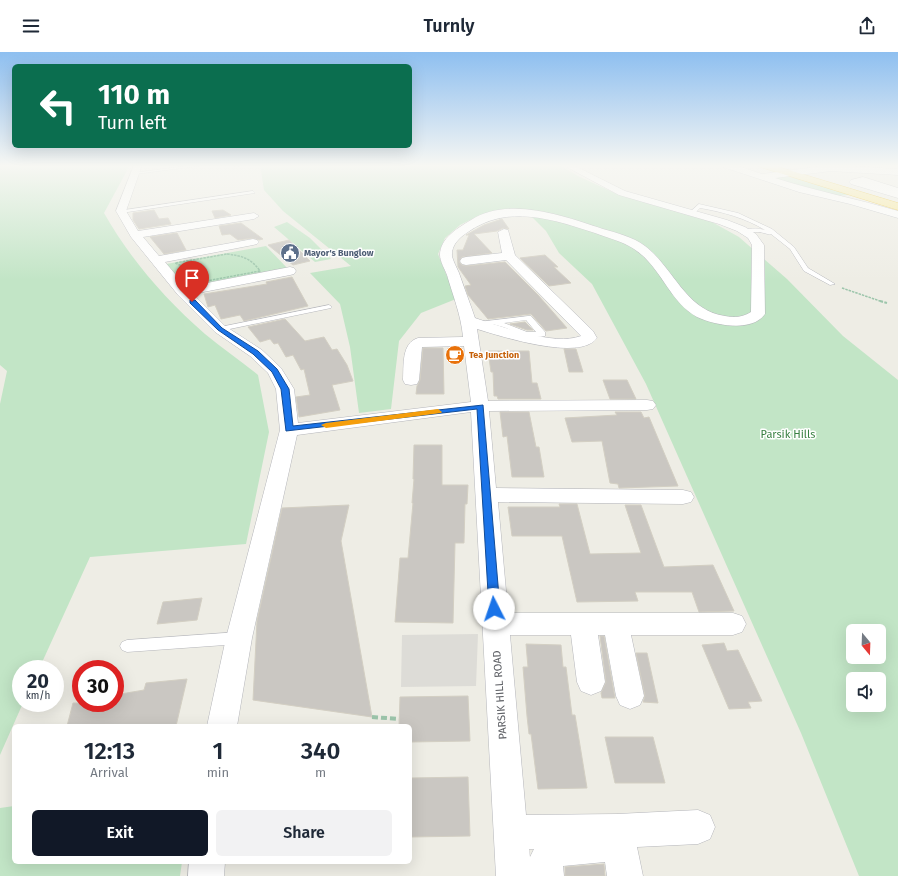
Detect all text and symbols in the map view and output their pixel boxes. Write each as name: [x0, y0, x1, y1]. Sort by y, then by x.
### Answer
icon: menu: [20, 15, 42, 37]
text: Turnly: [423, 15, 475, 37]
icon: share: [856, 15, 878, 37]
text: 110 m: [98, 78, 170, 111]
icon: left: [32, 80, 84, 132]
text: Turn left: [98, 112, 167, 134]
public building icon: Mayor's Bunglow: [279, 242, 301, 264]
place label: Mayor's Bunglow: [304, 248, 374, 258]
pin: [175, 261, 209, 302]
icon: arrive: [181, 267, 203, 289]
cafe icon: Tea Junction: [444, 344, 466, 366]
place label: Tea Junction: [469, 350, 519, 360]
park label: Parsik Hills: [761, 428, 815, 441]
position arrow: [473, 588, 515, 630]
north arrow: [846, 624, 886, 664]
map controls: [846, 624, 886, 712]
street label: PARSIK HILL ROAD: [490, 650, 510, 740]
speed limit sign: 30: [72, 660, 124, 712]
text: 20: [27, 669, 49, 693]
button: sound: [846, 672, 886, 712]
text: km/h: [26, 690, 50, 702]
text: 12:13: [84, 737, 135, 765]
text: 1: [212, 737, 223, 765]
text: 340: [301, 737, 340, 765]
text: Arrival: [90, 765, 128, 780]
text: min: [207, 765, 229, 780]
text: m: [315, 765, 326, 780]
button: Exit: [32, 810, 208, 856]
button: Share: [216, 810, 392, 856]

